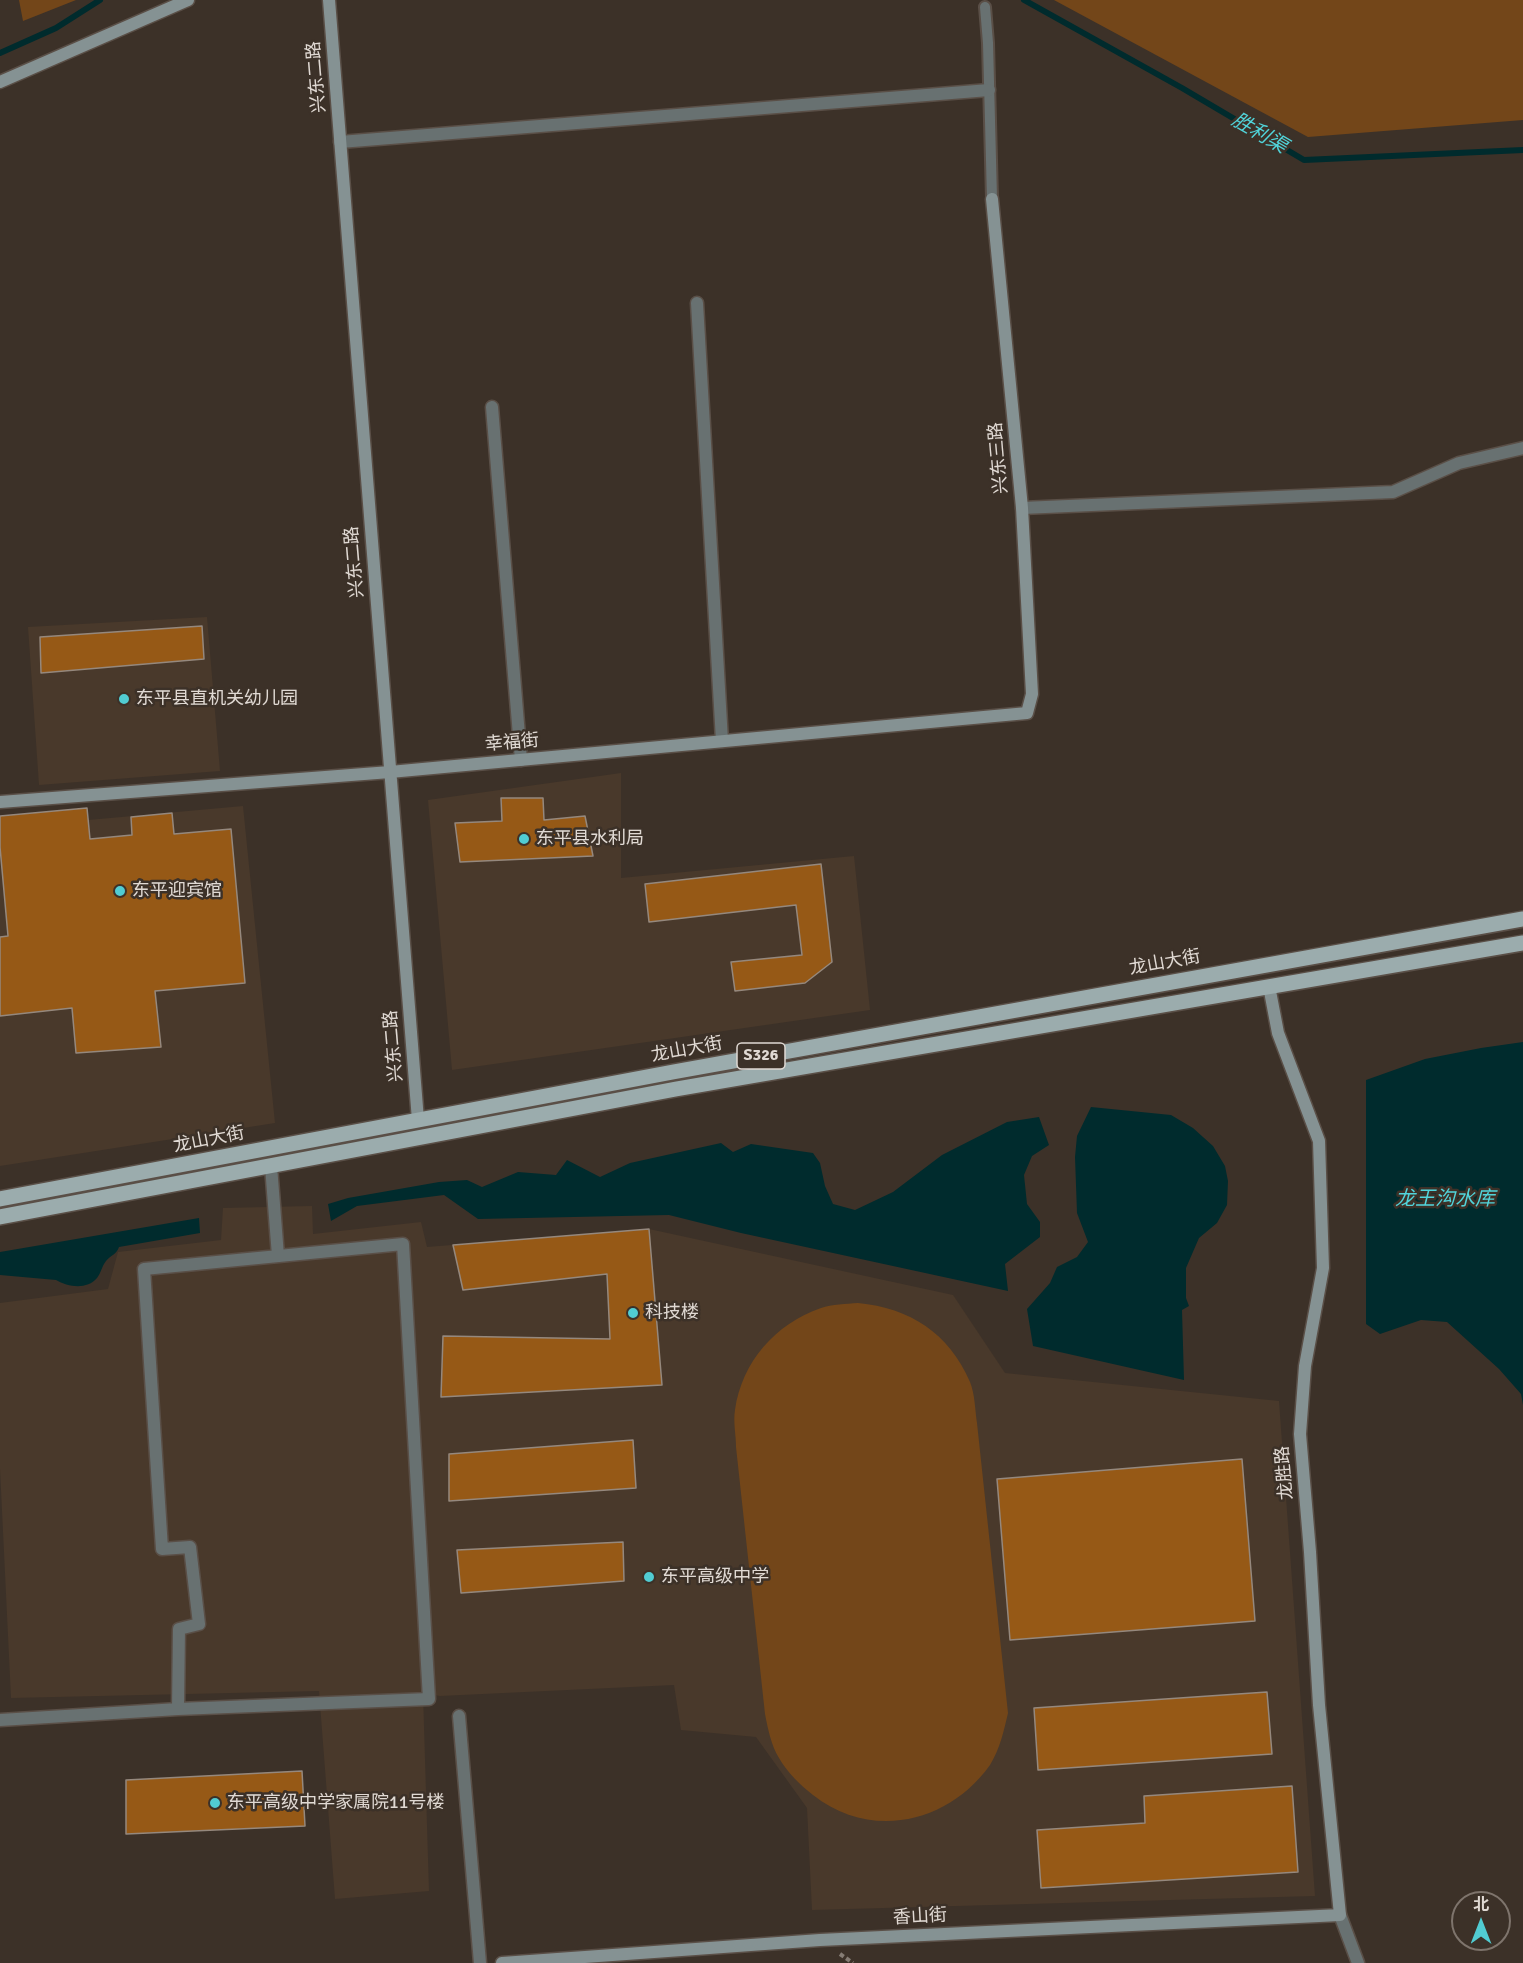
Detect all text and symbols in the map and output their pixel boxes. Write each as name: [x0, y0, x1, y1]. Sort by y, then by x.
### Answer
street label: 兴东二路: [303, 40, 331, 114]
water label: 胜利渠: [1227, 109, 1291, 159]
street label: 兴东三路: [985, 421, 1013, 495]
street label: 兴东二路: [341, 525, 369, 599]
place label: 东平县直机关幼儿园: [136, 688, 298, 710]
marker: 东平县直机关幼儿园: [117, 692, 131, 706]
street label: 幸福街: [484, 730, 540, 756]
place label: 东平县水利局: [536, 828, 644, 850]
marker: 东平县水利局: [517, 832, 531, 846]
place label: 东平迎宾馆: [132, 880, 222, 902]
marker: 东平迎宾馆: [113, 884, 127, 898]
street label: 龙山大街: [1128, 946, 1202, 980]
street label: 兴东二路: [380, 1009, 408, 1083]
street label: 龙山大街: [650, 1033, 724, 1067]
road number: S326: [737, 1043, 785, 1069]
street label: 龙山大街: [172, 1123, 246, 1157]
water label: 龙王沟水库: [1395, 1188, 1495, 1212]
place label: 科技楼: [645, 1302, 699, 1324]
marker: 科技楼: [626, 1306, 640, 1320]
street label: 龙胜路: [1272, 1445, 1298, 1501]
place label: 东平高级中学: [661, 1566, 769, 1588]
marker: 东平高级中学: [642, 1570, 656, 1584]
place label: 东平高级中学家属院11号楼: [227, 1792, 444, 1814]
marker: 东平高级中学家属院11号楼: [208, 1796, 222, 1810]
north arrow: [1451, 1891, 1511, 1951]
text: 北: [1473, 1895, 1489, 1915]
street label: 香山街: [892, 1905, 948, 1929]

